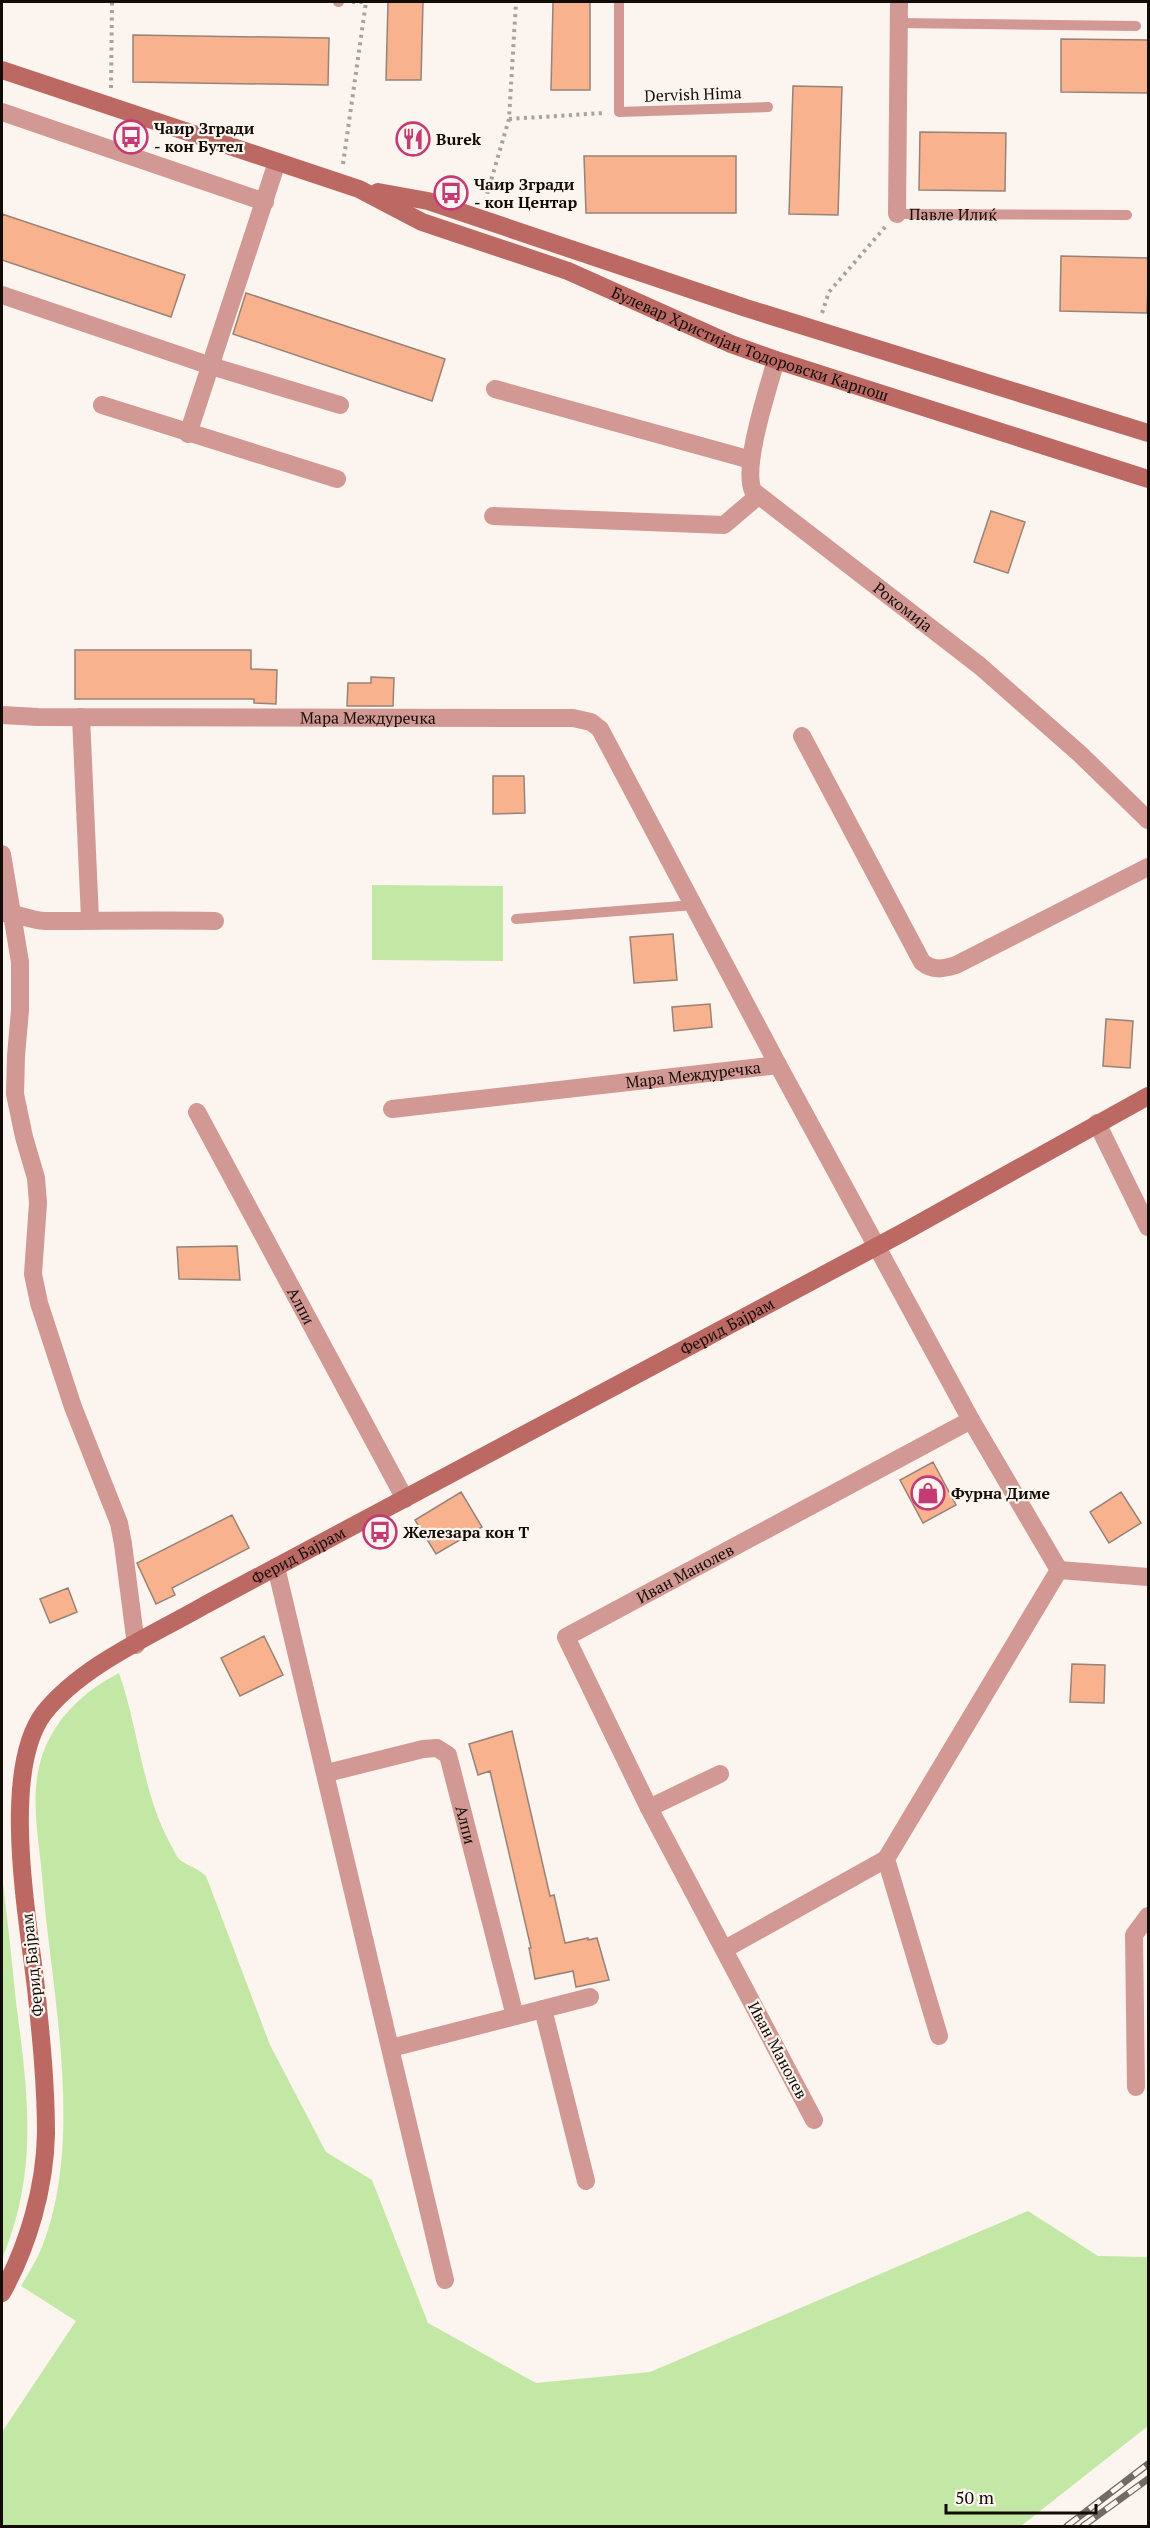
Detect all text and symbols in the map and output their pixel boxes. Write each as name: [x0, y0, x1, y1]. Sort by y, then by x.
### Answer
street label: Dervish Hima: [644, 81, 742, 107]
place label: Чаир Згради - кон Бутел: [154, 117, 255, 157]
bus stop icon: Чаир Згради - кон Бутел: [113, 119, 149, 155]
restaurant icon: Burek: [395, 121, 431, 157]
place label: Burek: [436, 128, 482, 150]
place label: Чаир Згради - кон Центар: [474, 173, 577, 213]
bus stop icon: Чаир Згради - кон Центар: [433, 175, 469, 211]
street label: Павле Илиќ: [909, 203, 997, 225]
street label: Булевар Христијан Тодоровски Карпош: [608, 281, 892, 406]
street label: Рокомија: [869, 577, 937, 637]
street label: Мара Междуречка: [300, 706, 436, 729]
street label: Мара Междуречка: [624, 1056, 762, 1093]
street label: Алпи: [282, 1283, 320, 1328]
street label: Ферид Бајрам: [676, 1292, 778, 1361]
shop icon: Фурна Диме: [910, 1475, 946, 1511]
place label: Фурна Диме: [951, 1482, 1050, 1504]
bus stop icon: Железара кон Т: [362, 1514, 398, 1550]
street label: Ферид Бајрам: [247, 1521, 349, 1589]
place label: Железара кон Т: [403, 1521, 530, 1543]
street label: Иван Манолев: [632, 1538, 738, 1608]
street label: Алпи: [450, 1803, 481, 1847]
street label: Ферид Бајрам: [16, 1912, 48, 2018]
street label: Иван Манолев: [743, 1997, 813, 2103]
scale bar: [946, 2477, 1096, 2515]
text: 50 m: [955, 2485, 995, 2509]

